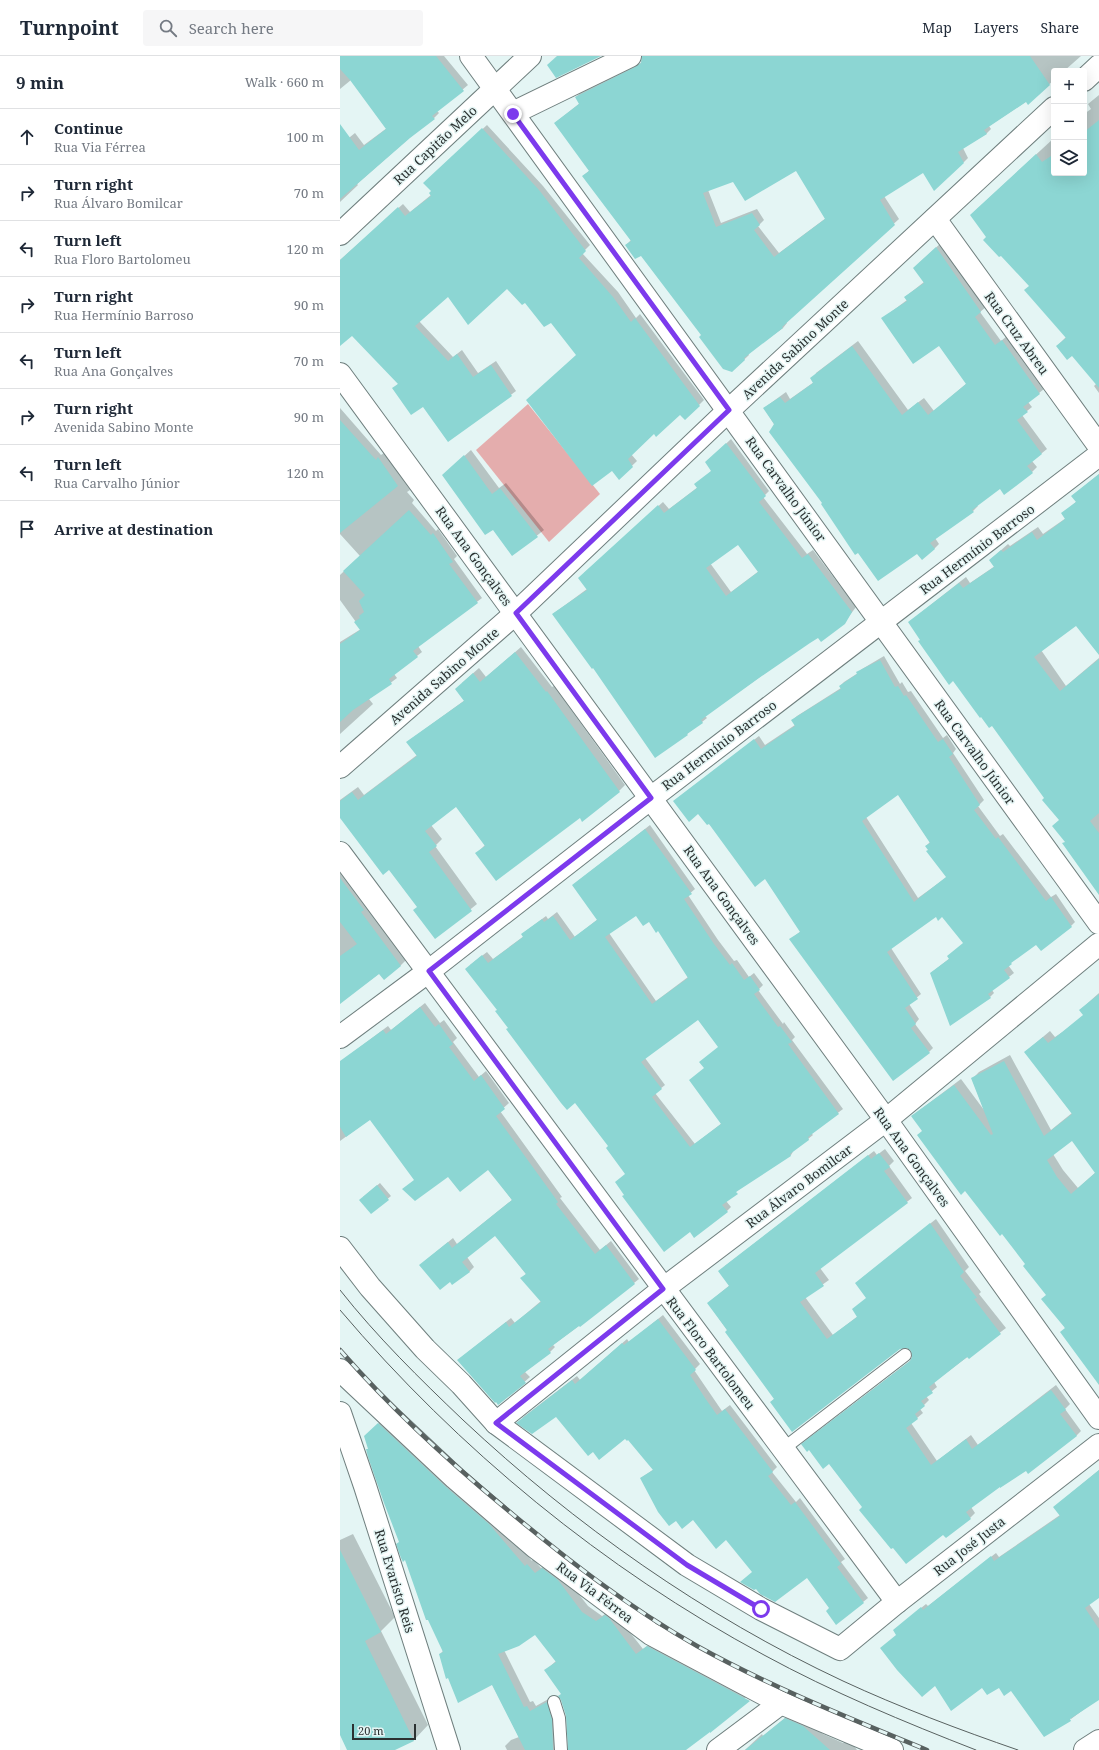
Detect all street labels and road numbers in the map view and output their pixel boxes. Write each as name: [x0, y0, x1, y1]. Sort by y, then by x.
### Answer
street label: Rua Capitão Melo: [389, 101, 481, 189]
street label: Rua Cruz Abreu: [981, 288, 1053, 378]
street label: Avenida Sabino Monte: [738, 295, 852, 403]
street label: Rua Carvalho Júnior: [742, 433, 830, 545]
street label: Rua Hermínio Barroso: [916, 500, 1038, 598]
street label: Rua Ana Gonçalves: [432, 503, 516, 610]
street label: Avenida Sabino Monte: [385, 623, 503, 729]
street label: Rua Hermínio Barroso: [658, 696, 780, 794]
street label: Rua Carvalho Júnior: [931, 696, 1019, 808]
street label: Rua Ana Gonçalves: [680, 842, 764, 949]
street label: Rua Ana Gonçalves: [870, 1104, 954, 1211]
street label: Rua Álvaro Bomilcar: [742, 1140, 856, 1232]
street label: Rua Floro Bartolomeu: [663, 1293, 759, 1413]
street label: Rua José Justa: [929, 1512, 1009, 1580]
street label: Rua Evaristo Reis: [371, 1527, 419, 1635]
street label: Rua Via Férrea: [553, 1557, 637, 1627]

